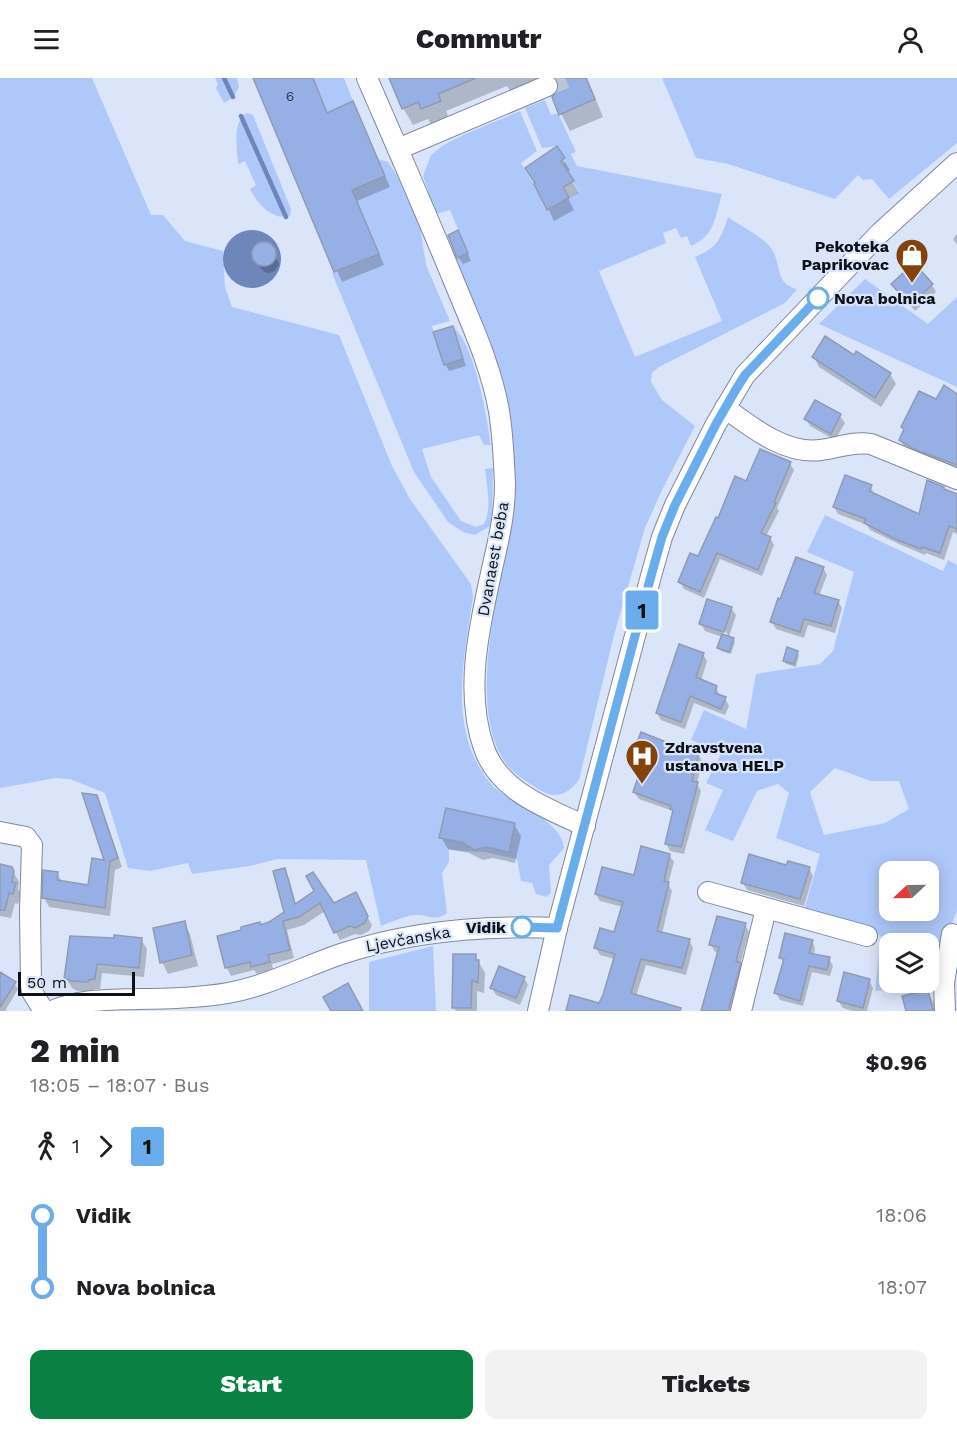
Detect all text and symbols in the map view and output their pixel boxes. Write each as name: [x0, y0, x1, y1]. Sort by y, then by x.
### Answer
icon: menu: [30, 23, 63, 56]
text: Commutr: [416, 23, 541, 55]
icon: person: [894, 23, 927, 56]
house number: 6: [286, 88, 294, 104]
place label: Pekoteka Paprikovac: [801, 237, 890, 274]
shop icon: Pekoteka Paprikovac: [894, 237, 930, 284]
marker: Nova bolnica: [807, 287, 829, 309]
place label: Nova bolnica: [834, 289, 936, 308]
street label: Dvanaest beba: [474, 500, 512, 618]
line badge: 1: [622, 590, 662, 630]
text: 1: [637, 598, 647, 623]
hospital icon: Zdravstvena ustanova HELP: [624, 738, 660, 785]
place label: Zdravstvena ustanova HELP: [665, 738, 784, 775]
north arrow: [879, 861, 939, 921]
map controls: [879, 861, 939, 993]
marker: Vidik: [511, 916, 533, 938]
place label: Vidik: [466, 918, 506, 937]
street label: Ljevčanska: [364, 922, 452, 956]
button: layers: [879, 933, 939, 993]
scale bar: [18, 969, 135, 996]
text: 50 m: [27, 973, 67, 992]
text: 2 min: [30, 1031, 120, 1070]
text: $0.96: [865, 1050, 927, 1075]
text: 18:05 – 18:07 · Bus: [30, 1073, 209, 1097]
icon: walk: [30, 1130, 63, 1163]
icon: forward: [89, 1130, 122, 1163]
text: 1: [72, 1134, 80, 1158]
text: 1: [143, 1134, 152, 1159]
text: Vidik: [76, 1203, 131, 1228]
text: 18:06: [876, 1203, 927, 1227]
text: Nova bolnica: [76, 1275, 216, 1300]
text: 18:07: [878, 1275, 927, 1299]
button: Start: [30, 1350, 473, 1419]
button: Tickets: [485, 1350, 927, 1419]

